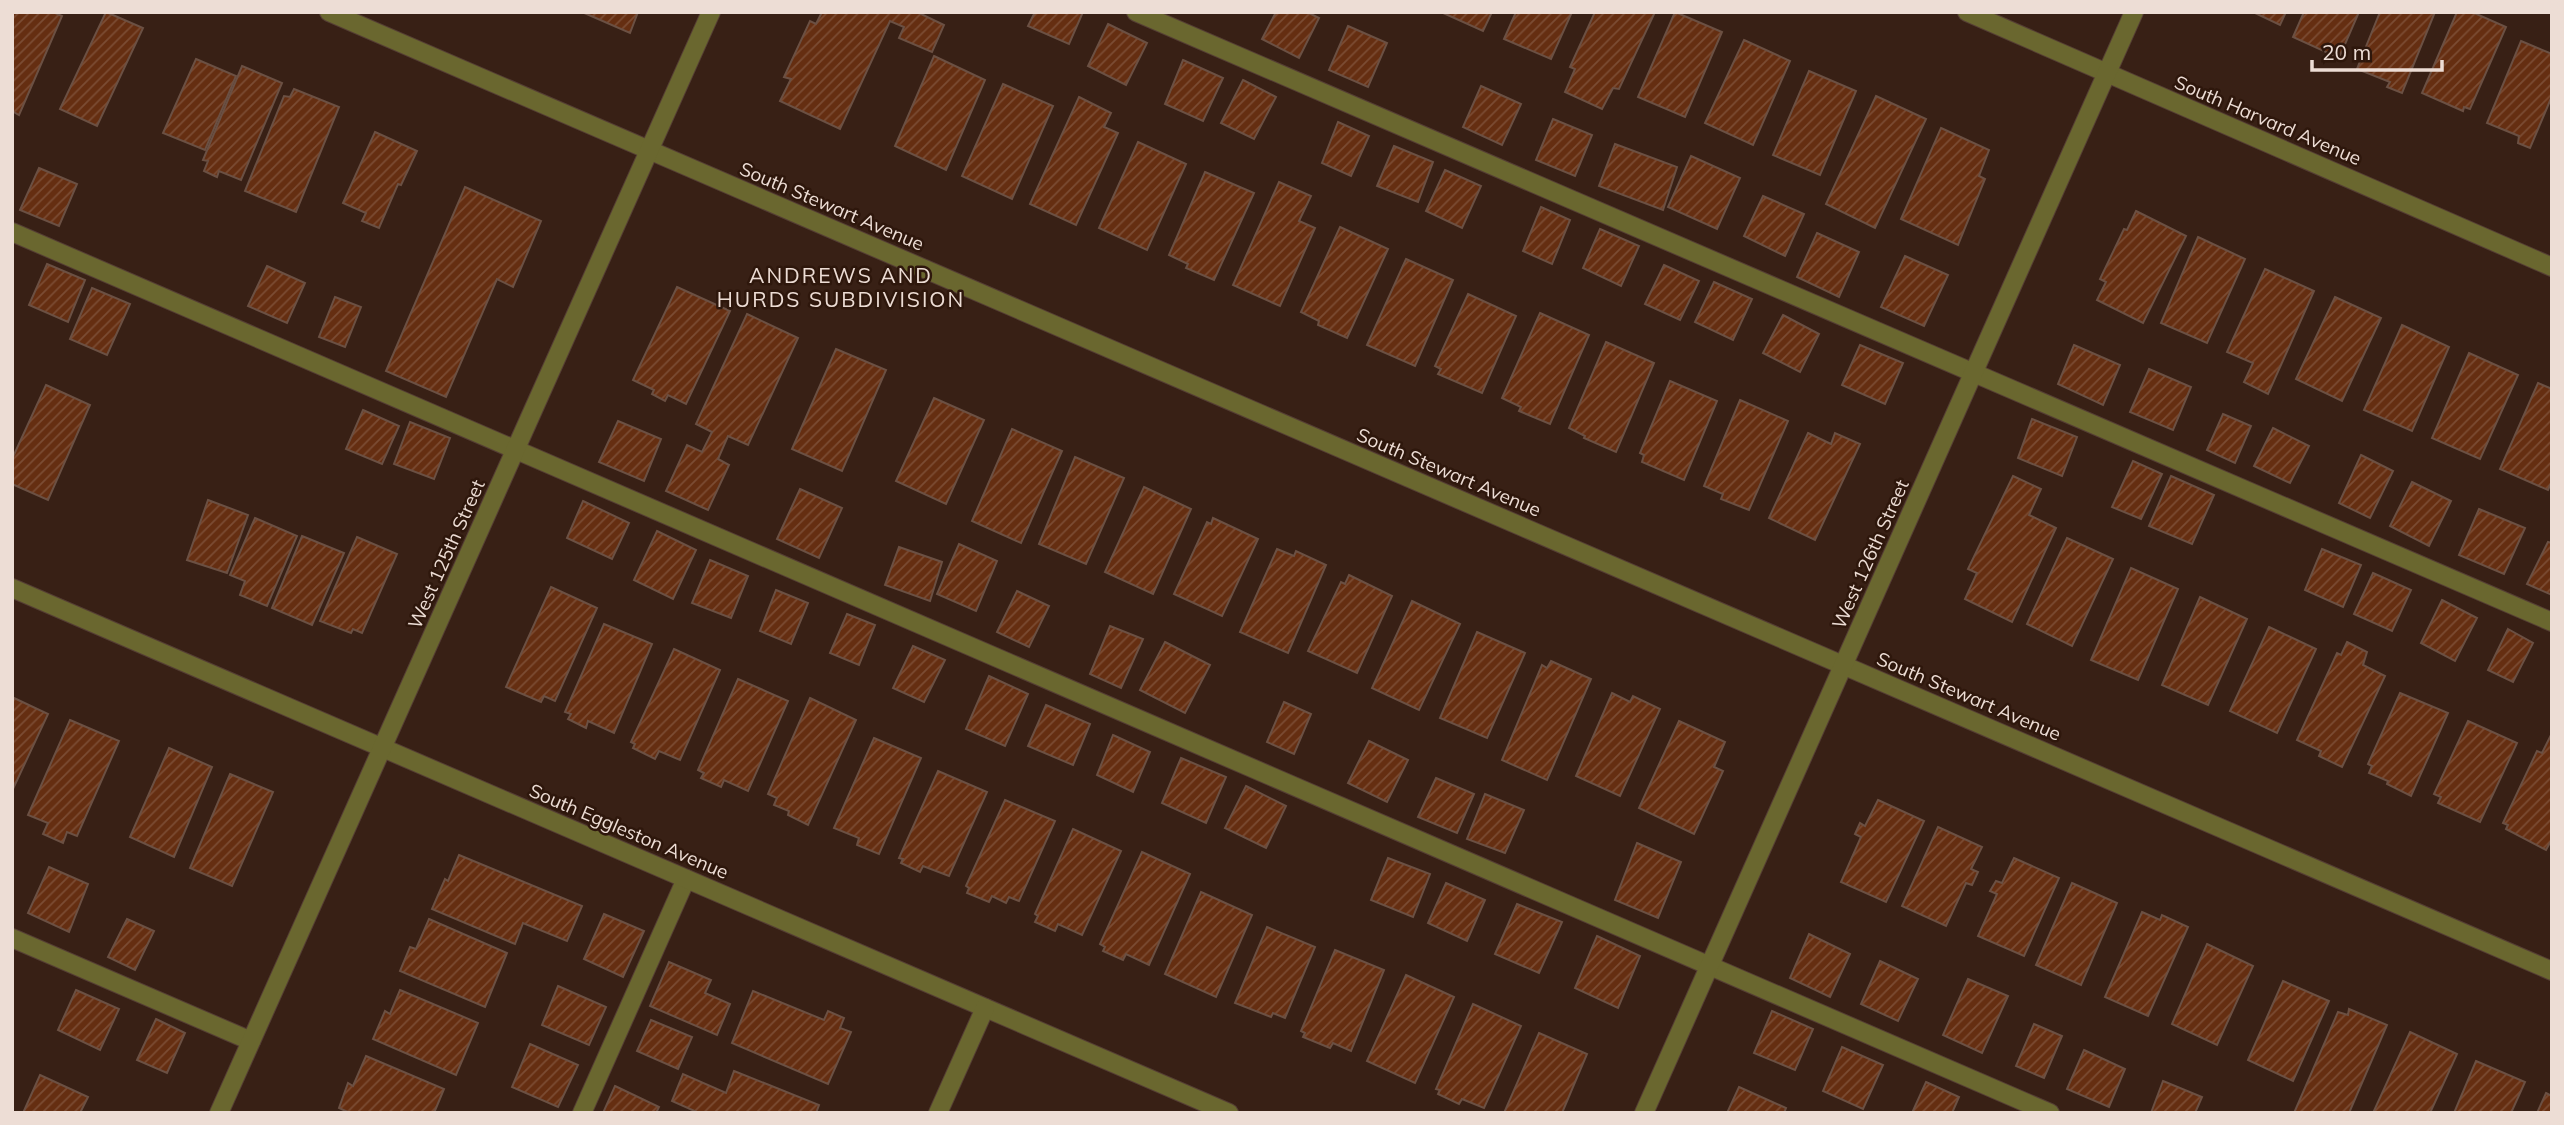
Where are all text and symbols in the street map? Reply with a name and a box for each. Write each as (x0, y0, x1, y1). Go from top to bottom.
scale bar (2312, 28, 2442, 72)
text: 20 m (2322, 39, 2371, 65)
street label: South Harvard Avenue (2171, 70, 2365, 170)
street label: South Stewart Avenue (736, 156, 928, 256)
district label: ANDREWS AND HURDS SUBDIVISION (717, 262, 965, 312)
street label: South Stewart Avenue (1353, 422, 1545, 522)
street label: West 125th Street (402, 475, 490, 632)
street label: West 126th Street (1826, 475, 1914, 632)
street label: South Stewart Avenue (1873, 646, 2065, 746)
street label: South Eggleston Avenue (526, 778, 732, 884)

